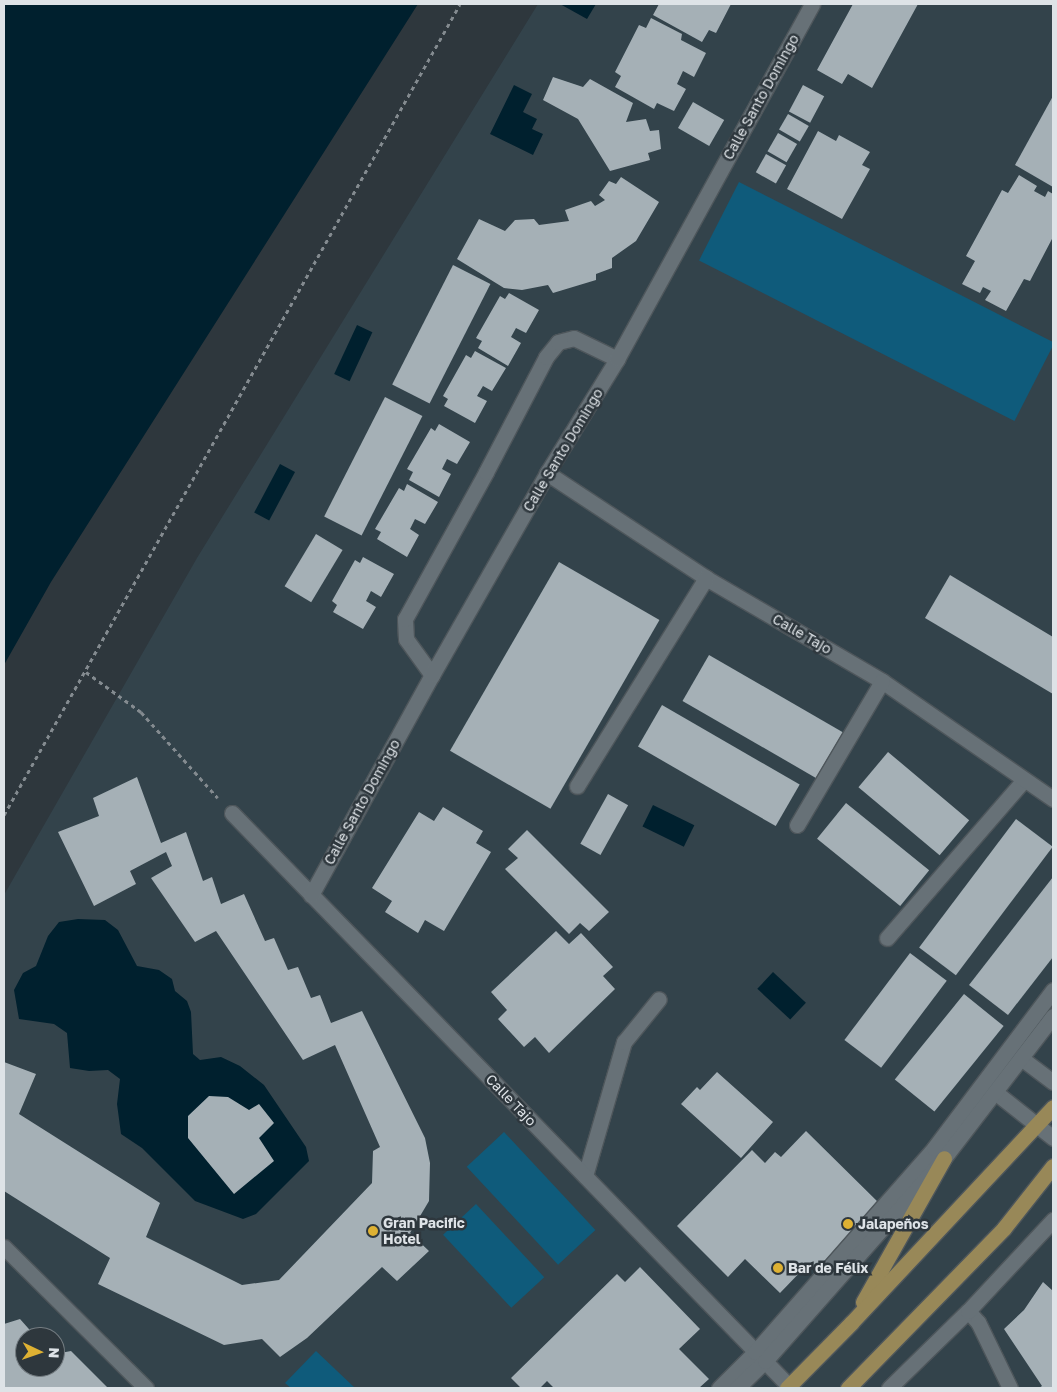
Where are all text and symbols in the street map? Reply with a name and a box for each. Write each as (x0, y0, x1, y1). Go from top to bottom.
street label: Calle Santo Domingo (720, 31, 802, 163)
street label: Calle Santo Domingo (520, 385, 606, 515)
street label: Calle Tajo (770, 610, 834, 658)
street label: Calle Santo Domingo (321, 736, 403, 868)
street label: Calle Tajo (482, 1071, 540, 1129)
place label: Gran Pacific Hotel (383, 1215, 465, 1248)
place label: Jalapeños (858, 1216, 928, 1232)
marker: Jalapeños (842, 1218, 854, 1230)
marker: Gran Pacific Hotel (367, 1225, 379, 1237)
place label: Bar de Félix (788, 1260, 868, 1276)
marker: Bar de Félix (772, 1262, 784, 1274)
north arrow (15, 1327, 65, 1377)
text: N (46, 1347, 63, 1359)

